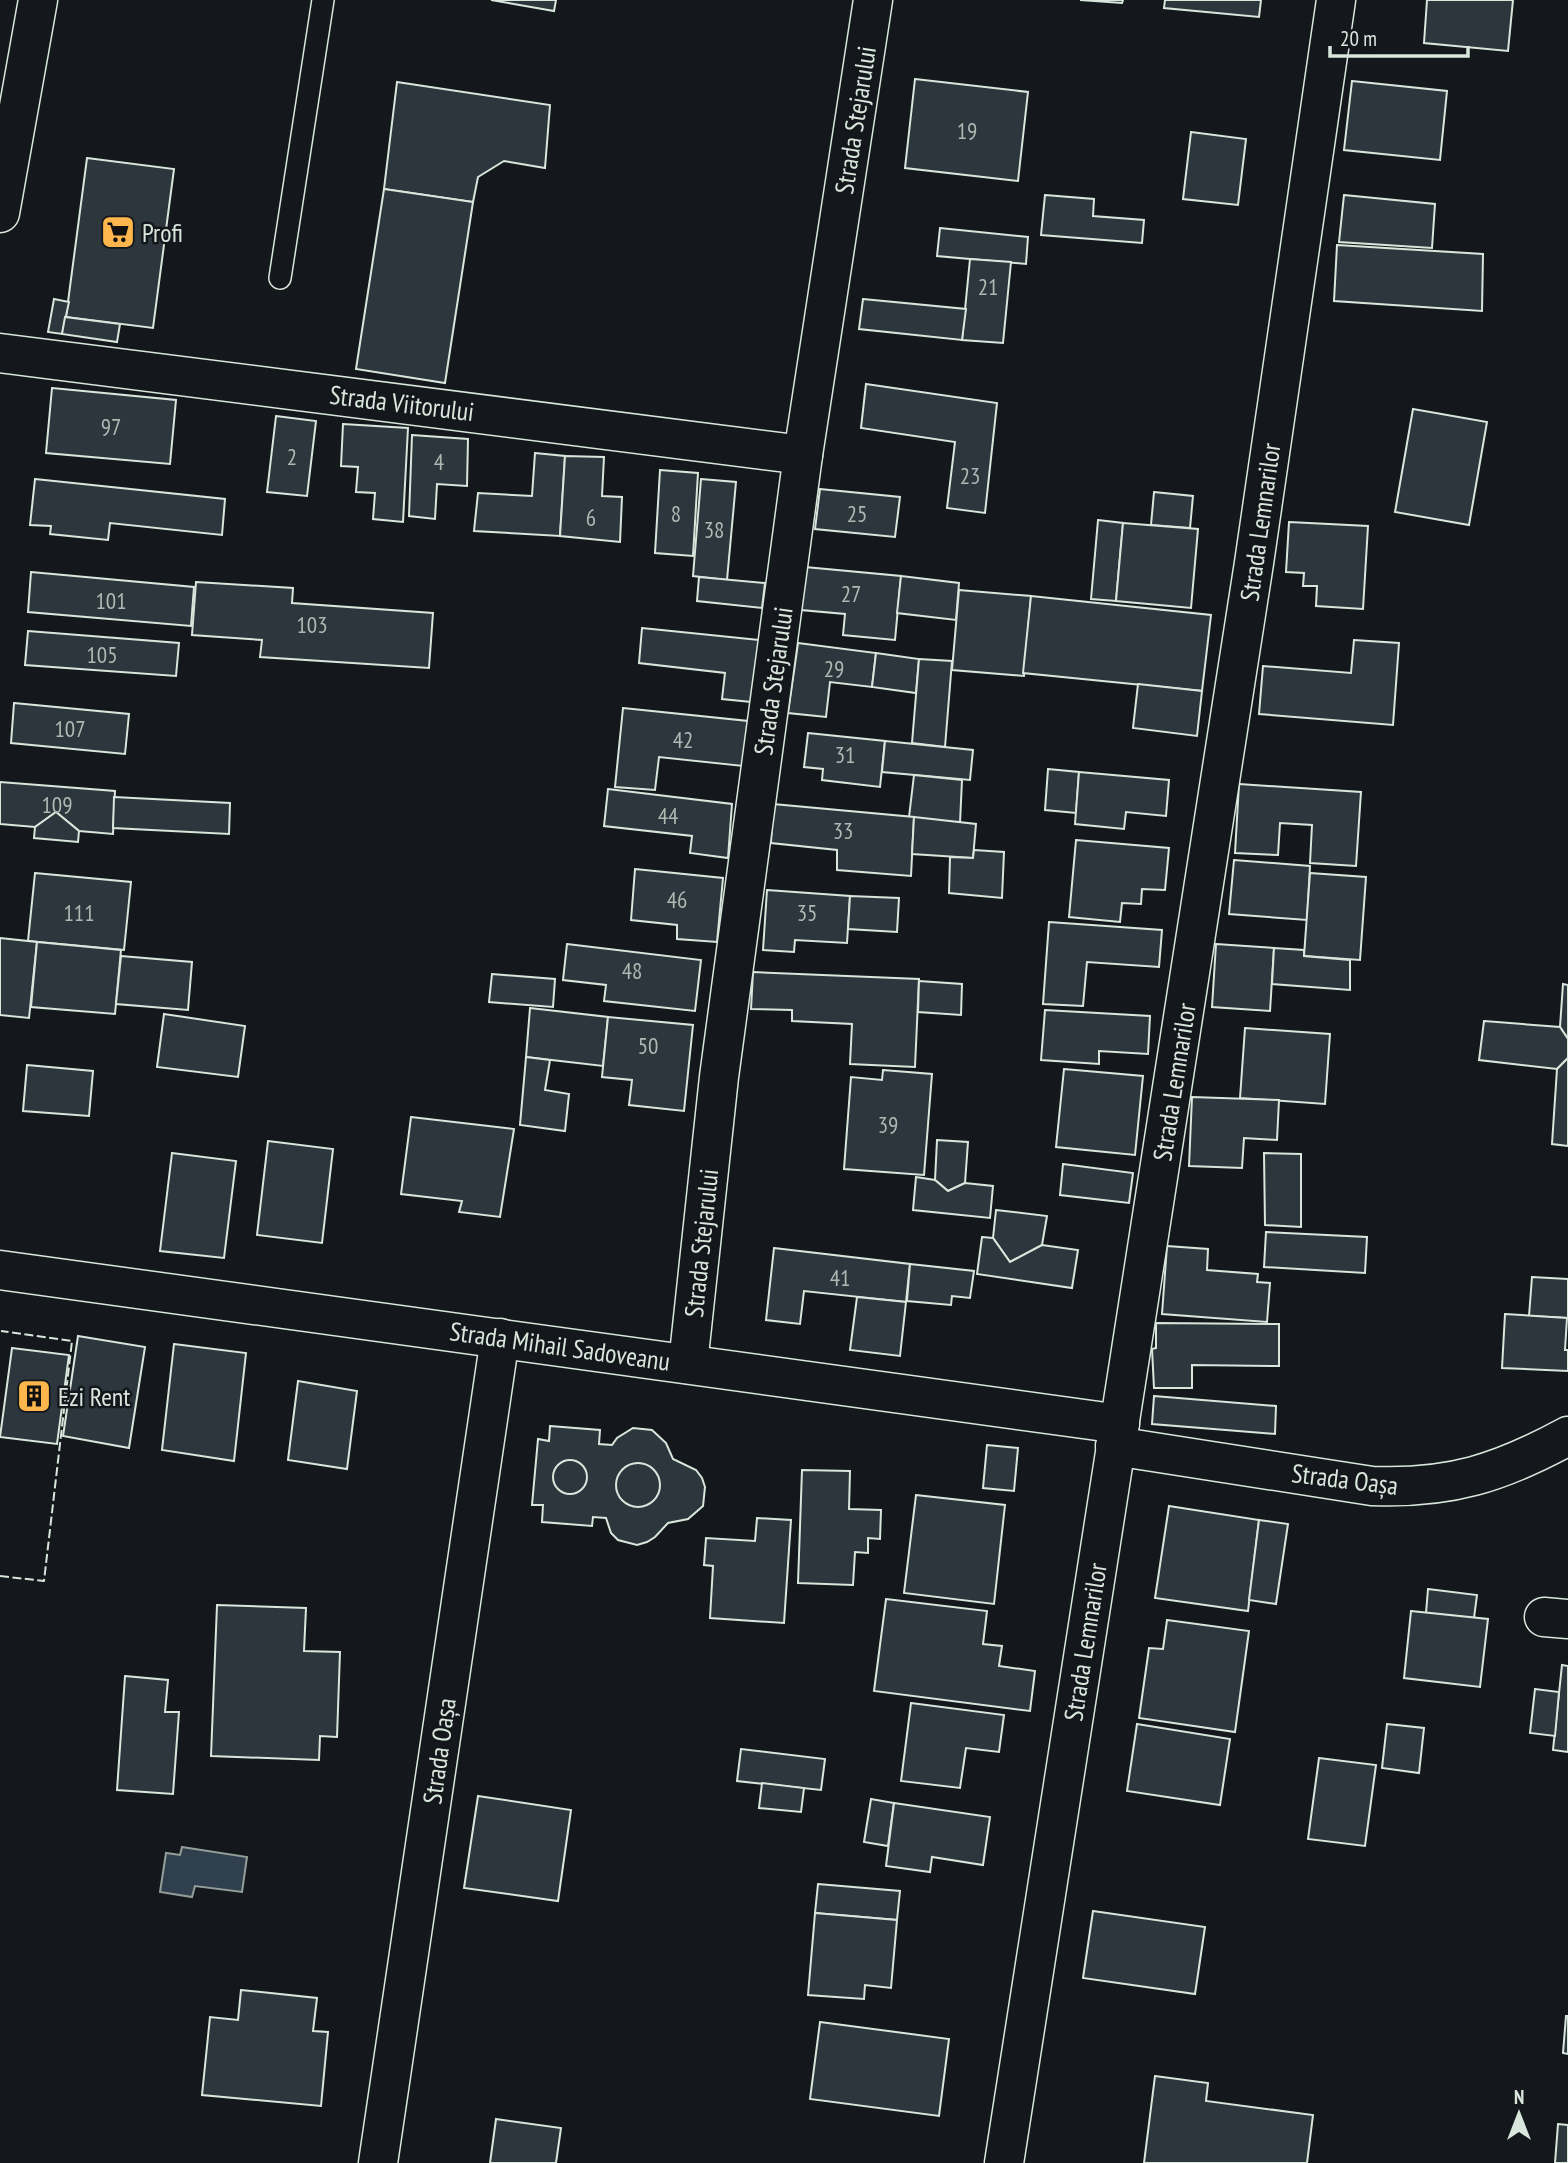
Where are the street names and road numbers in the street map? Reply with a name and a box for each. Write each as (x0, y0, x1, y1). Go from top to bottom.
street label: Strada Stejarului (827, 44, 883, 196)
street label: Strada Viitorului (328, 378, 476, 428)
street label: Strada Lemnarilor (1233, 441, 1287, 603)
street label: Strada Stejarului (746, 605, 800, 757)
street label: Strada Lemnarilor (1145, 1001, 1203, 1163)
street label: Strada Stejarului (677, 1167, 725, 1319)
street label: Strada Mihail Sadoveanu (448, 1314, 672, 1378)
street label: Strada Oașa (1290, 1456, 1400, 1502)
street label: Strada Lemnarilor (1056, 1561, 1114, 1723)
street label: Strada Oașa (415, 1696, 463, 1806)

